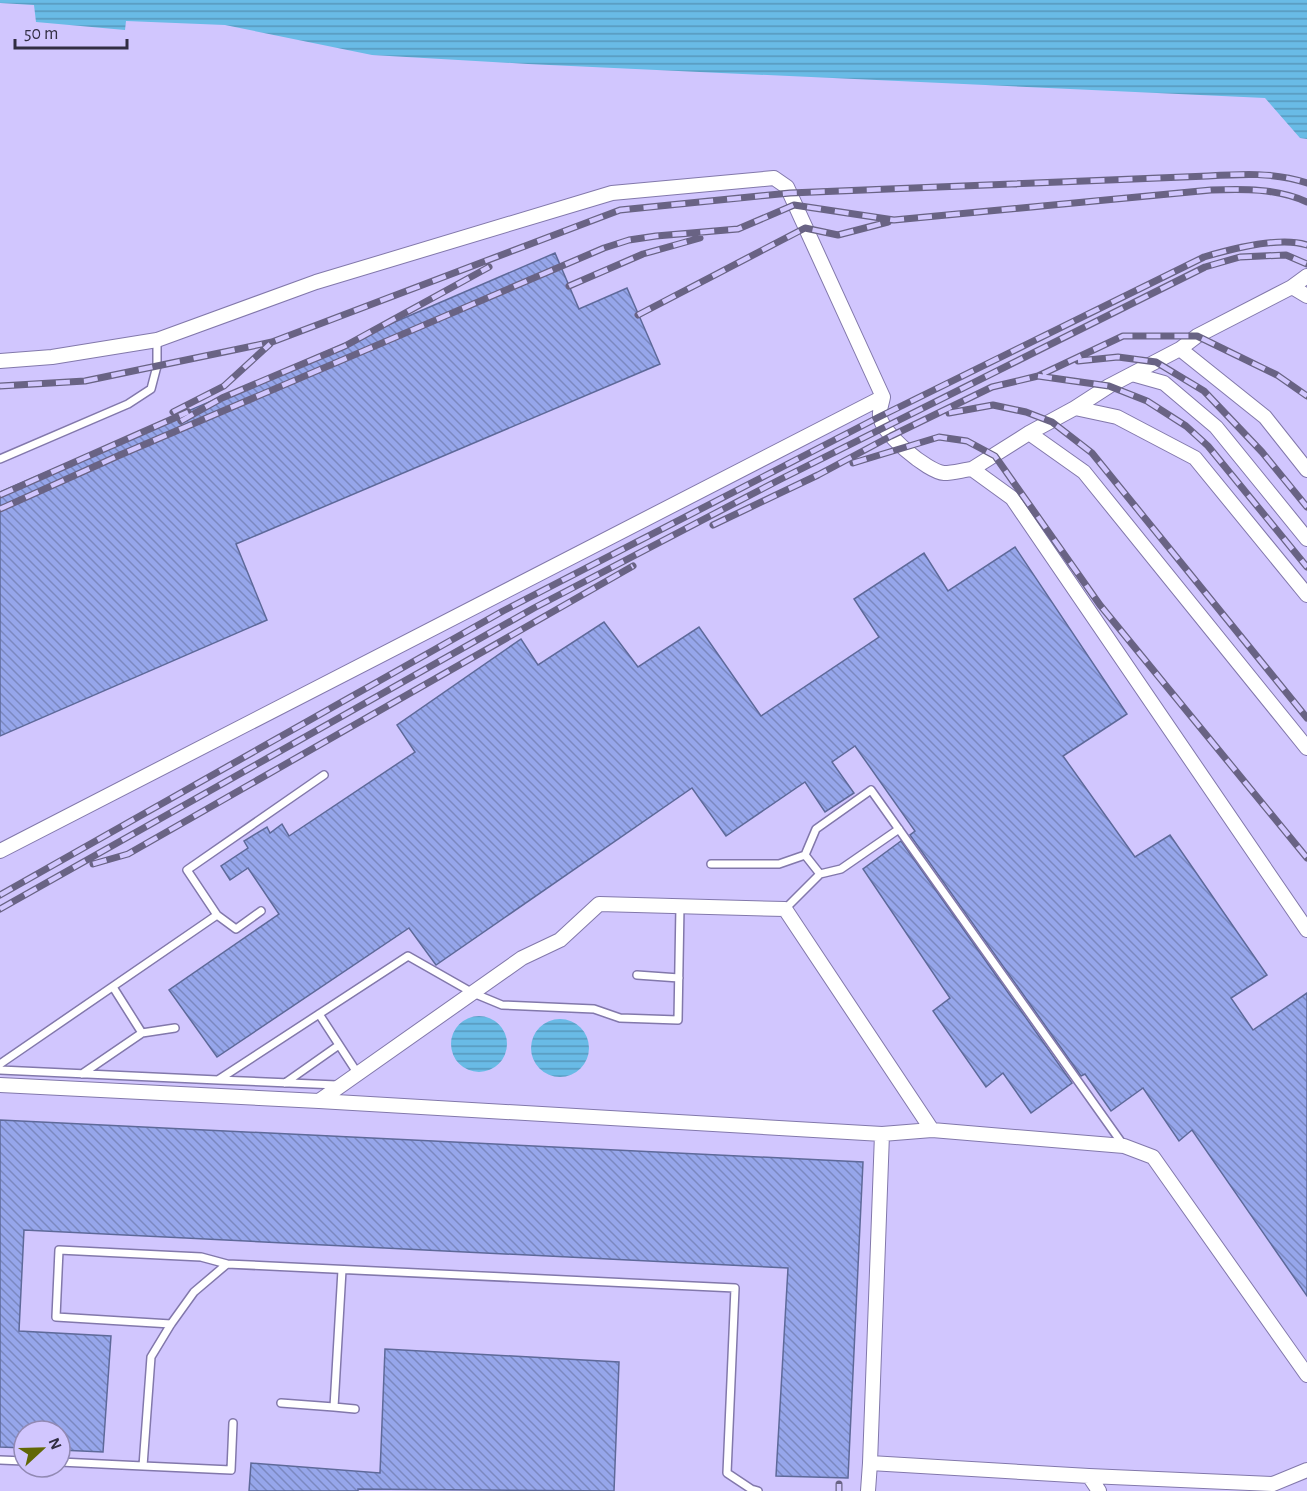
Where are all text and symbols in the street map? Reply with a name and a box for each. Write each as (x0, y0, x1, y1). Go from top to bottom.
scale bar (15, 12, 128, 50)
text: 50 m (24, 25, 58, 43)
north arrow (12, 1419, 72, 1479)
text: N (45, 1436, 64, 1452)

